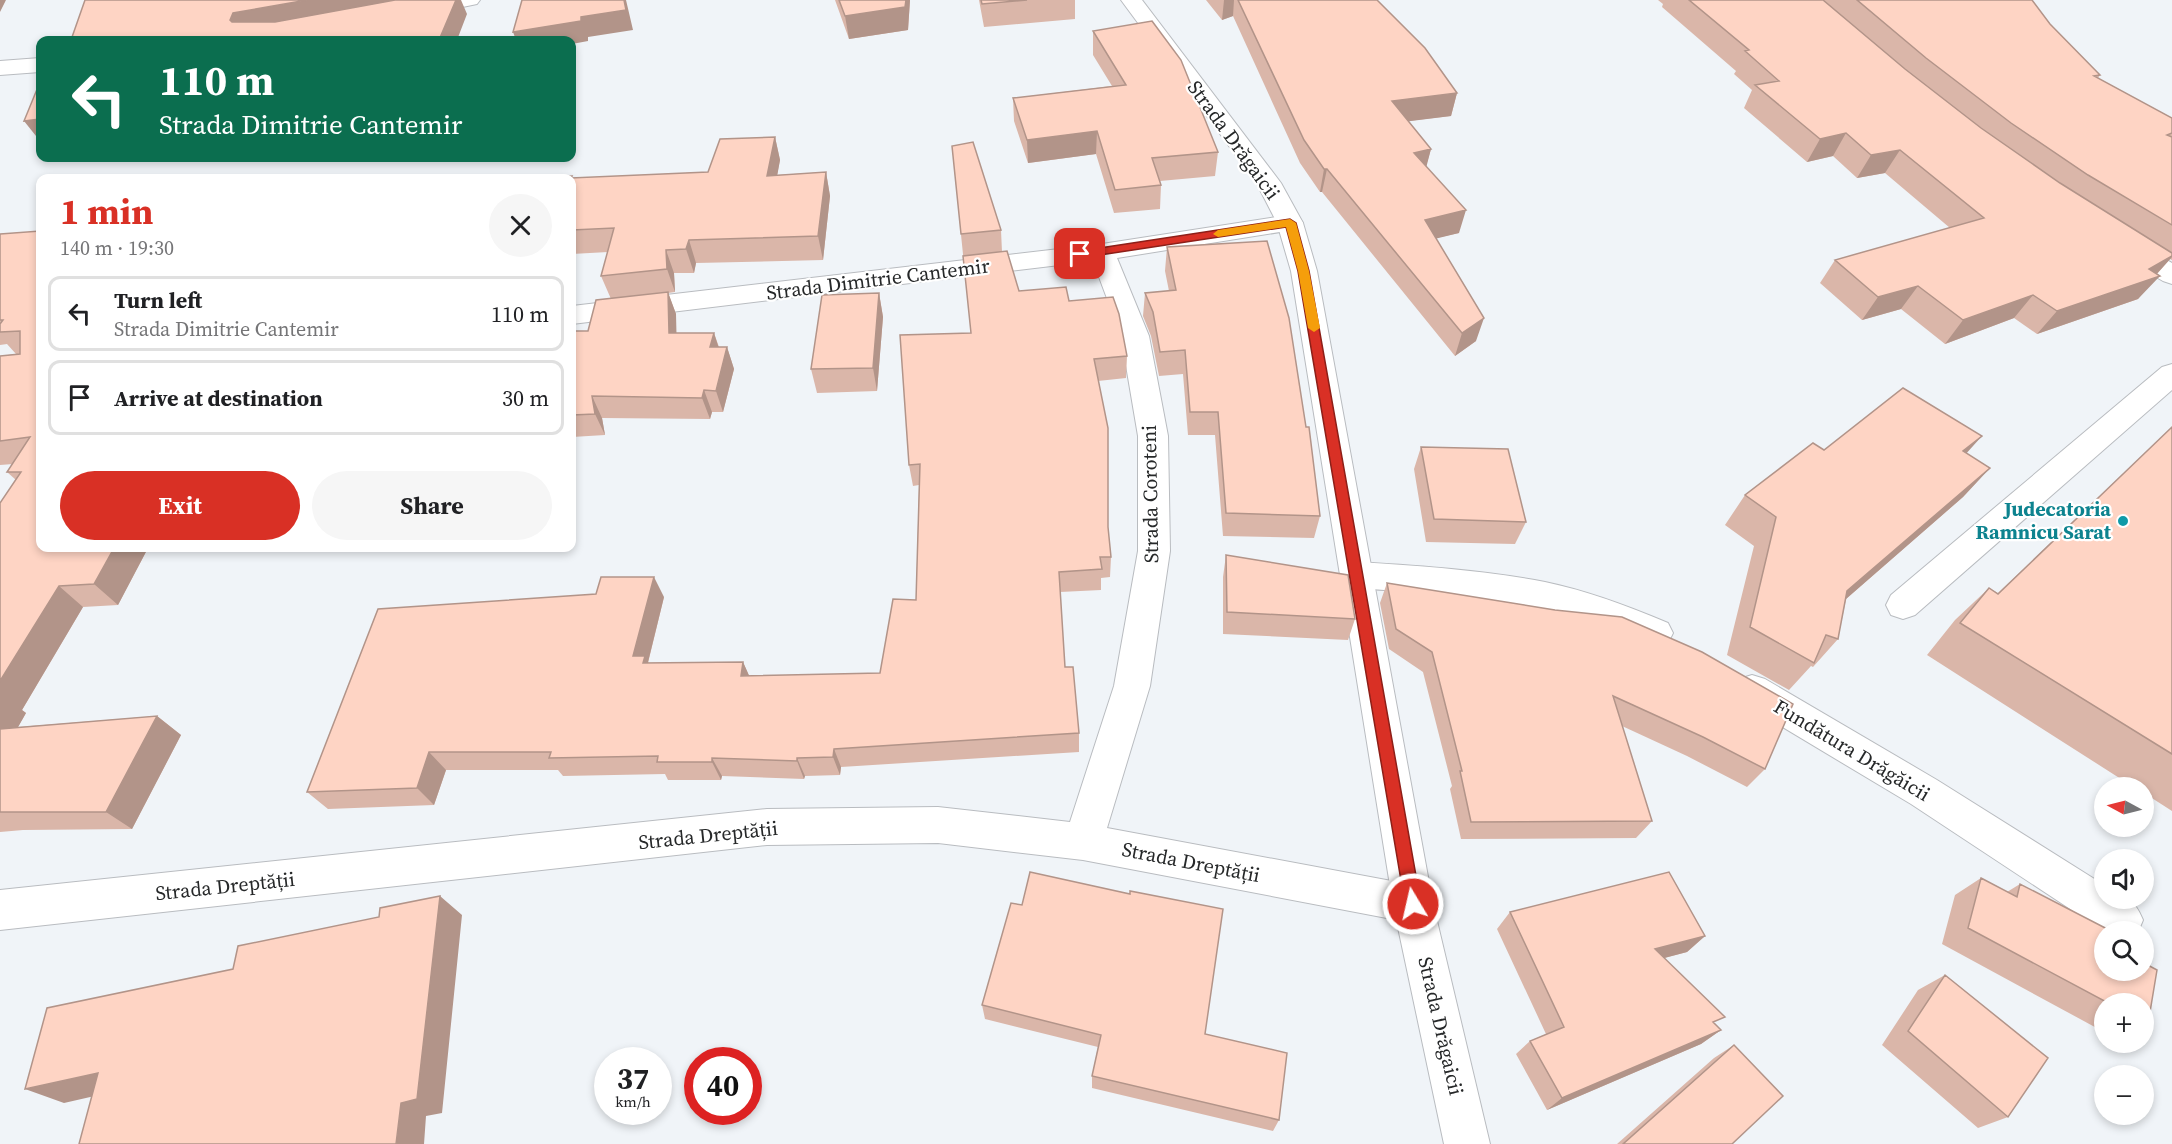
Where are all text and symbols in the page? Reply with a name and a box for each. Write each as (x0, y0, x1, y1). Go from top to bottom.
text: 110 m (159, 51, 274, 109)
icon: left (60, 60, 138, 138)
street label: Strada Drăgaicii (1181, 75, 1287, 205)
text: Strada Dimitrie Cantemir (159, 106, 462, 143)
text: 1 min (60, 187, 153, 236)
button: close (489, 194, 552, 257)
pin (1054, 228, 1105, 279)
text: 140 m · 19:30 (60, 234, 174, 262)
icon: arrive (1063, 237, 1096, 270)
street label: Strada Dimitrie Cantemir (765, 251, 992, 307)
text: Turn left (114, 285, 202, 315)
icon: left (63, 297, 96, 330)
text: 110 m (491, 299, 549, 329)
text: Strada Dimitrie Cantemir (114, 315, 339, 343)
icon: arrive (63, 381, 96, 414)
text: Arrive at destination (114, 383, 323, 413)
text: 30 m (502, 383, 549, 413)
street label: Strada Coroteni (1135, 425, 1165, 563)
button: Exit (60, 471, 300, 540)
button: Share (312, 471, 552, 540)
place label: Judecatoria Ramnicu Sarat (1976, 495, 2112, 546)
marker: Judecatoria Ramnicu Sarat (2116, 514, 2130, 528)
street label: Fundătura Drăgăicii (1769, 692, 1935, 808)
north arrow (2094, 777, 2154, 837)
map controls (2094, 777, 2154, 1125)
street label: Strada Dreptății (637, 814, 779, 856)
street label: Strada Dreptății (1120, 835, 1262, 889)
button: sound (2094, 849, 2154, 909)
street label: Strada Dreptății (154, 865, 296, 907)
position arrow (1381, 872, 1445, 936)
button: search (2094, 921, 2154, 981)
street label: Strada Drăgaicii (1411, 954, 1471, 1098)
button: + (2094, 993, 2154, 1053)
speed limit sign: 40 (684, 1047, 762, 1125)
text: 37 (617, 1058, 649, 1099)
button: − (2094, 1065, 2154, 1125)
text: km/h (615, 1091, 651, 1112)

